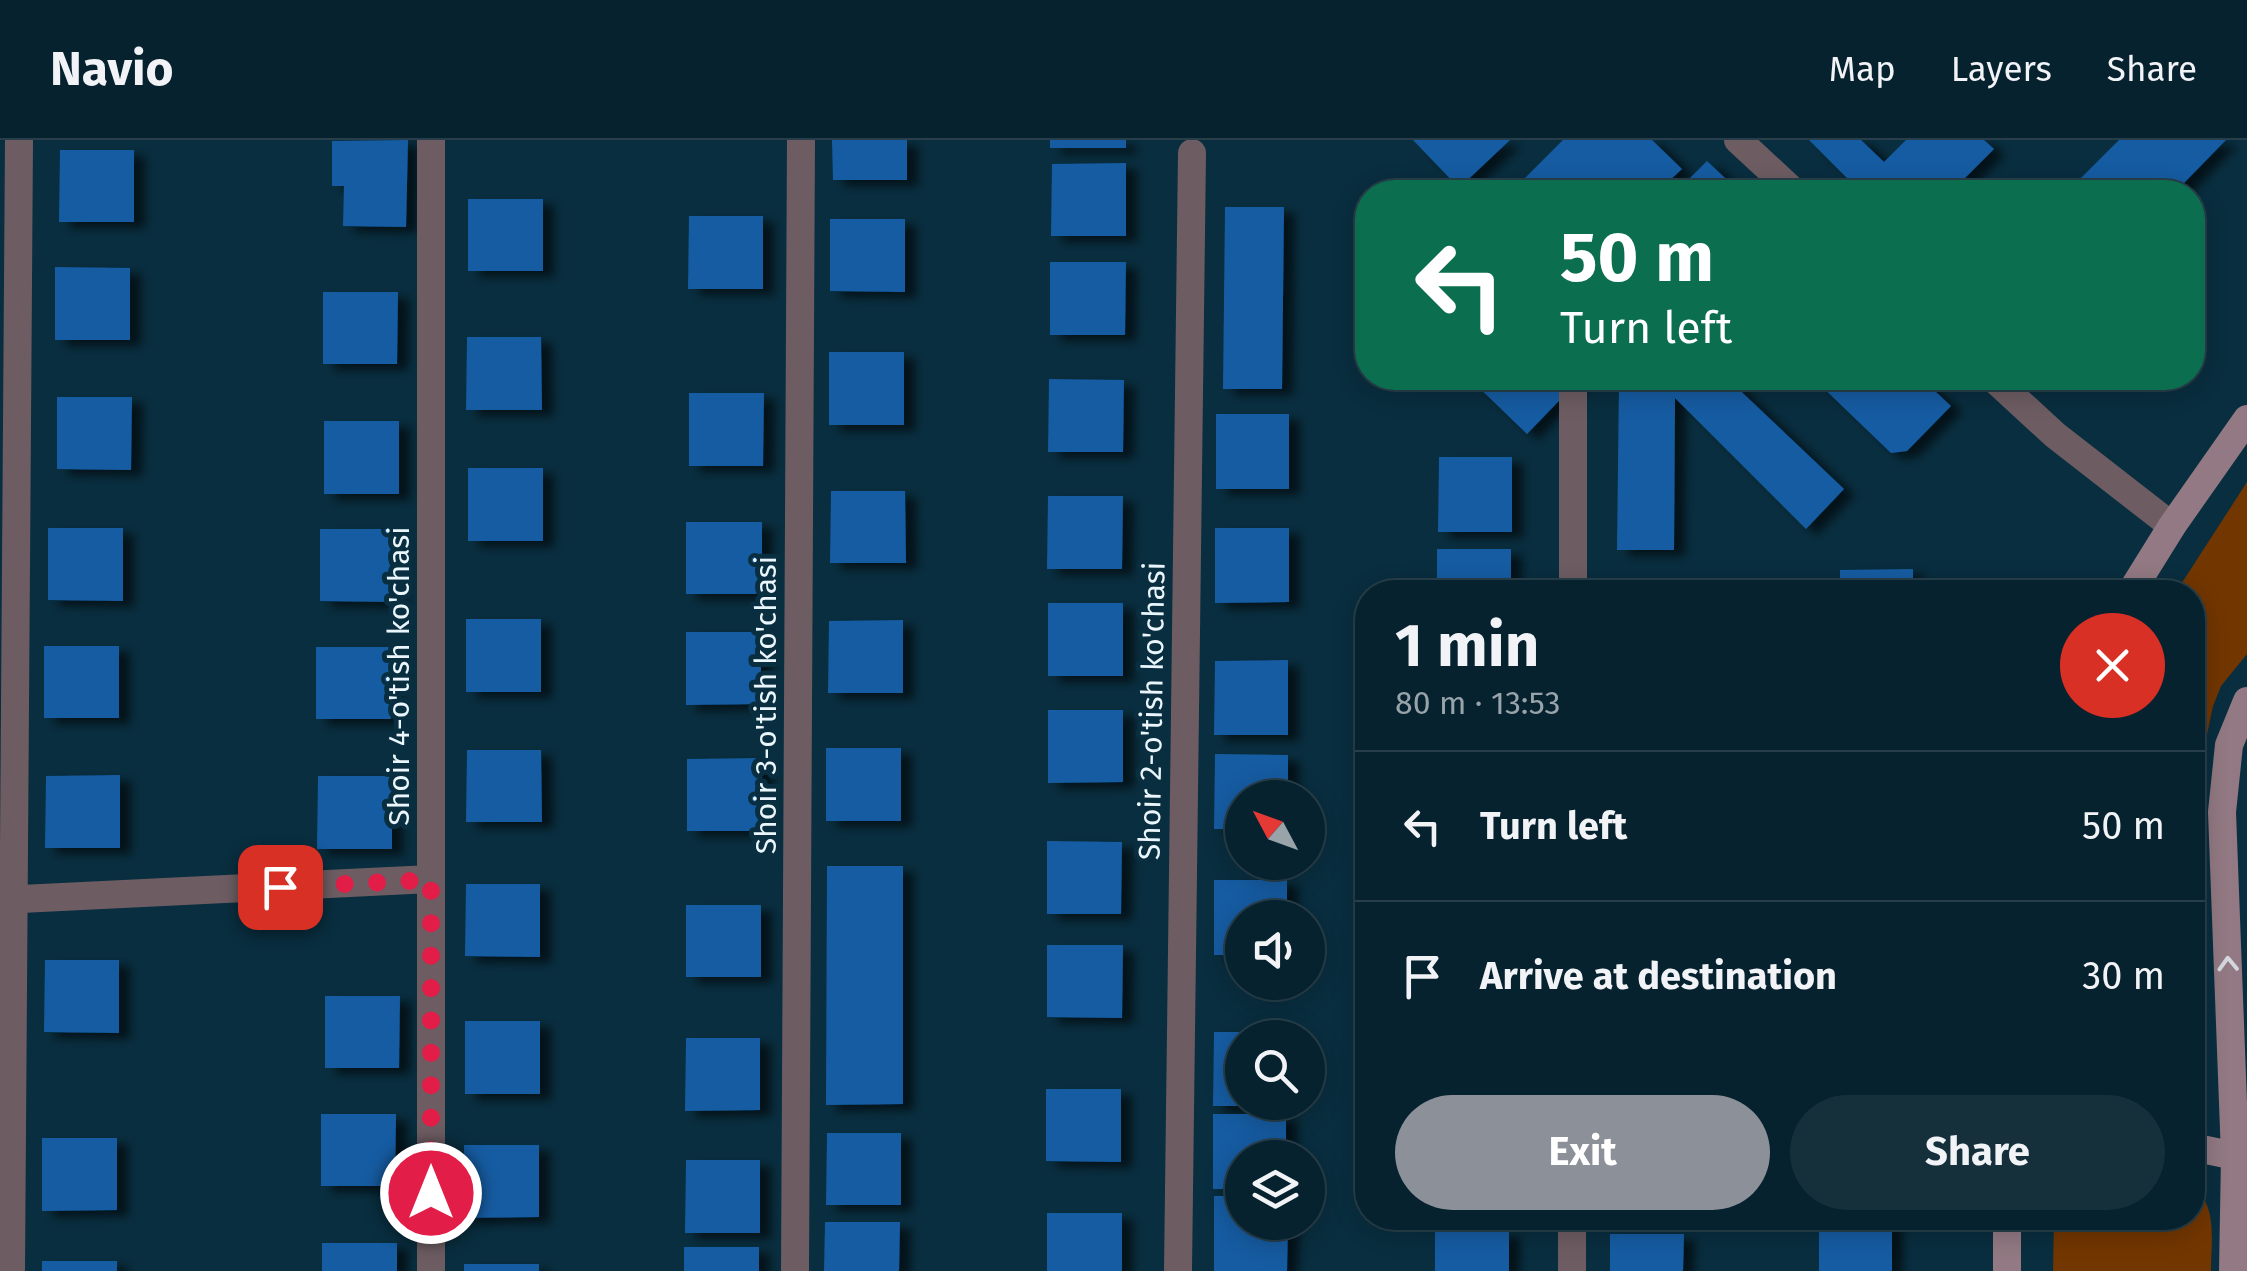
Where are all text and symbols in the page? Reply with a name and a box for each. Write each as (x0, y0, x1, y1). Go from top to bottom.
text: Navio (50, 40, 174, 98)
text: Map (1829, 48, 1896, 90)
text: Layers (1951, 48, 2052, 90)
text: Share (2107, 48, 2197, 90)
text: 50 m (1560, 216, 1714, 300)
icon: left (1395, 220, 1525, 350)
text: Turn left (1560, 301, 1732, 355)
street label: Shoir 4-o'tish ko'chasi (381, 526, 417, 826)
street label: Shoir 3-o'tish ko'chasi (748, 556, 784, 854)
street label: Shoir 2-o'tish ko'chasi (1131, 562, 1173, 860)
text: 1 min (1395, 610, 1539, 682)
button: close (2060, 613, 2165, 718)
text: 80 m · 13:53 (1395, 684, 1560, 722)
north arrow (1225, 780, 1325, 880)
map controls (1225, 780, 1325, 1240)
icon: left (1395, 799, 1450, 854)
text: Turn left (1480, 803, 1627, 849)
text: 50 m (2082, 803, 2165, 849)
pin (238, 845, 323, 930)
icon: arrive (253, 860, 308, 915)
button: sound (1225, 900, 1325, 1000)
icon: arrive (1395, 949, 1450, 1004)
text: Arrive at destination (1480, 953, 1837, 999)
text: 30 m (2082, 953, 2165, 999)
one-way arrow (2217, 955, 2238, 971)
button: search (1225, 1020, 1325, 1120)
button: Exit (1395, 1095, 1770, 1210)
button: Share (1790, 1095, 2165, 1210)
button: layers (1225, 1140, 1325, 1240)
position arrow (379, 1141, 483, 1245)

